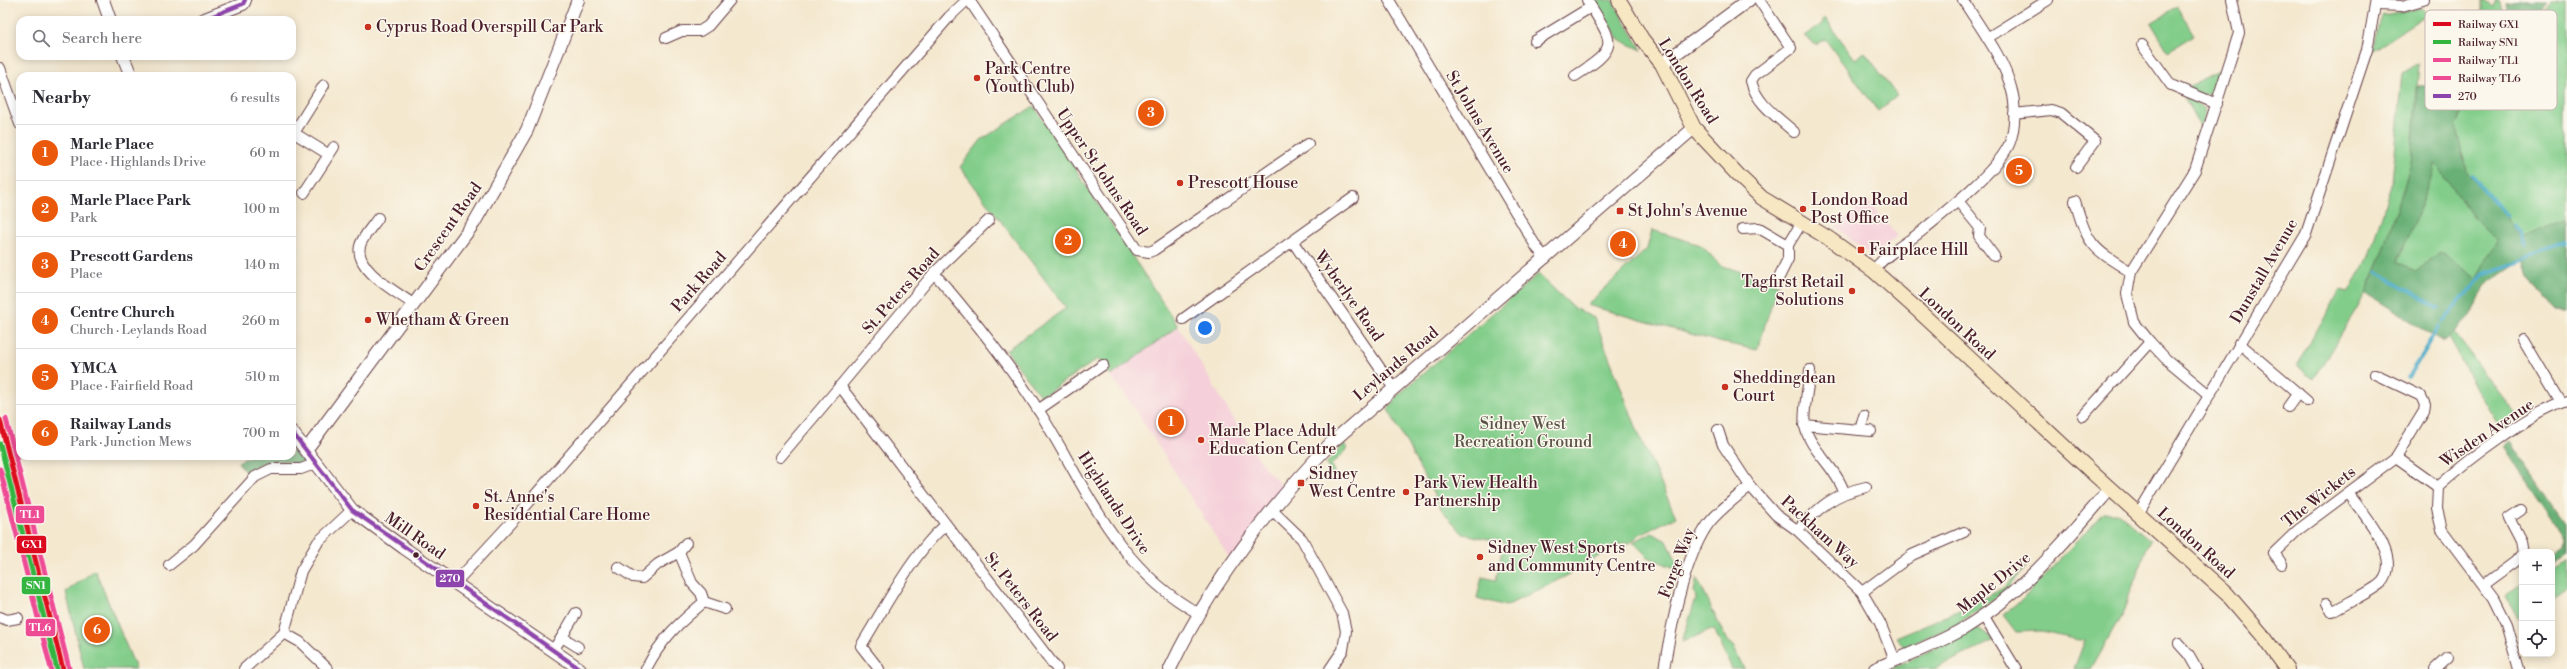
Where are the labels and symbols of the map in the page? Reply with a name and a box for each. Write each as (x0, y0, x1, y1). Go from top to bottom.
legend (2425, 10, 2557, 110)
place label: Cyprus Road Overspill Car Park (376, 17, 605, 37)
text: Railway GX1 (2458, 18, 2519, 32)
marker: Cyprus Road Overspill Car Park (363, 22, 373, 32)
street label: London Road (1654, 35, 1722, 127)
text: Railway SN1 (2458, 36, 2519, 50)
text: Railway TL1 (2458, 54, 2519, 68)
place label: Park Centre (Youth Club) (985, 59, 1075, 97)
street label: St Johns Avenue (1442, 67, 1518, 177)
text: Railway TL6 (2458, 72, 2521, 86)
marker: Park Centre (Youth Club) (972, 73, 982, 83)
text: 270 (2458, 90, 2477, 104)
pin: 3 (1138, 98, 1164, 128)
street label: Upper St Johns Road (1052, 105, 1152, 239)
pin: 5 (2006, 156, 2032, 186)
place label: Prescott House (1188, 173, 1298, 193)
street label: Crescent Road (410, 178, 486, 276)
marker: Prescott House (1175, 178, 1185, 188)
place label: London Road Post Office (1811, 190, 1908, 228)
place label: St John's Avenue (1628, 201, 1748, 221)
marker: London Road Post Office (1798, 204, 1808, 214)
marker: St John's Avenue (1615, 206, 1625, 216)
street label: Dunstall Avenue (2226, 215, 2302, 327)
pin: 2 (1055, 226, 1081, 256)
pin: 4 (1610, 229, 1636, 259)
place label: Fairplace Hill (1869, 240, 1969, 260)
street label: St. Peters Road (858, 244, 944, 338)
marker: Fairplace Hill (1856, 245, 1866, 255)
street label: Wyberlye Road (1310, 246, 1388, 345)
street label: Park Road (667, 248, 731, 316)
place label: Tagfirst Retail Solutions (1741, 272, 1844, 310)
street label: London Road (1915, 284, 1999, 364)
marker: Tagfirst Retail Solutions (1847, 286, 1857, 296)
place label: Whetham & Green (375, 310, 510, 330)
marker: Whetham & Green (363, 315, 373, 325)
your location (1195, 318, 1215, 338)
street label: Leylands Road (1349, 323, 1443, 405)
place label: Sheddingdean Court (1733, 368, 1836, 406)
marker: Sheddingdean Court (1720, 382, 1730, 392)
street label: Wisden Avenue (2435, 394, 2538, 472)
pin: 1 (1158, 407, 1184, 437)
park label: Sidney West Recreation Ground (1454, 414, 1592, 452)
place label: Marle Place Adult Education Centre (1209, 421, 1337, 459)
marker: Marle Place Adult Education Centre (1196, 435, 1206, 445)
street label: Highlands Drive (1073, 448, 1155, 558)
street label: The Wickets (2278, 462, 2360, 532)
place label: Sidney West Centre (1308, 464, 1396, 502)
place label: Park View Health Partnership (1414, 473, 1538, 511)
marker: Sidney West Centre (1296, 478, 1306, 488)
place label: St. Anne's Residential Care Home (484, 487, 650, 525)
marker: Park View Health Partnership (1401, 487, 1411, 497)
street label: Packham Way (1777, 492, 1864, 573)
marker: St. Anne's Residential Care Home (471, 501, 481, 511)
street label: London Road (2153, 503, 2239, 583)
line badge: TL1 (15, 505, 45, 524)
text: TL1 (20, 508, 41, 522)
street label: Mill Road (381, 508, 449, 564)
street label: Forge Way (1654, 525, 1700, 601)
line badge: GX1 (16, 535, 47, 554)
text: GX1 (21, 538, 43, 552)
place label: Sidney West Sports and Community Centre (1488, 538, 1656, 576)
street label: Maple Drive (1953, 547, 2035, 619)
street label: St. Peters Road (980, 548, 1062, 646)
unlabelled marker (411, 550, 421, 560)
marker: Sidney West Sports and Community Centre (1475, 552, 1485, 562)
line badge: 270 (435, 569, 465, 588)
text: 270 (440, 572, 460, 586)
line badge: SN1 (21, 576, 51, 595)
text: SN1 (26, 579, 47, 593)
pin: 6 (84, 615, 110, 645)
line badge: TL6 (25, 618, 56, 637)
text: TL6 (29, 621, 51, 635)

